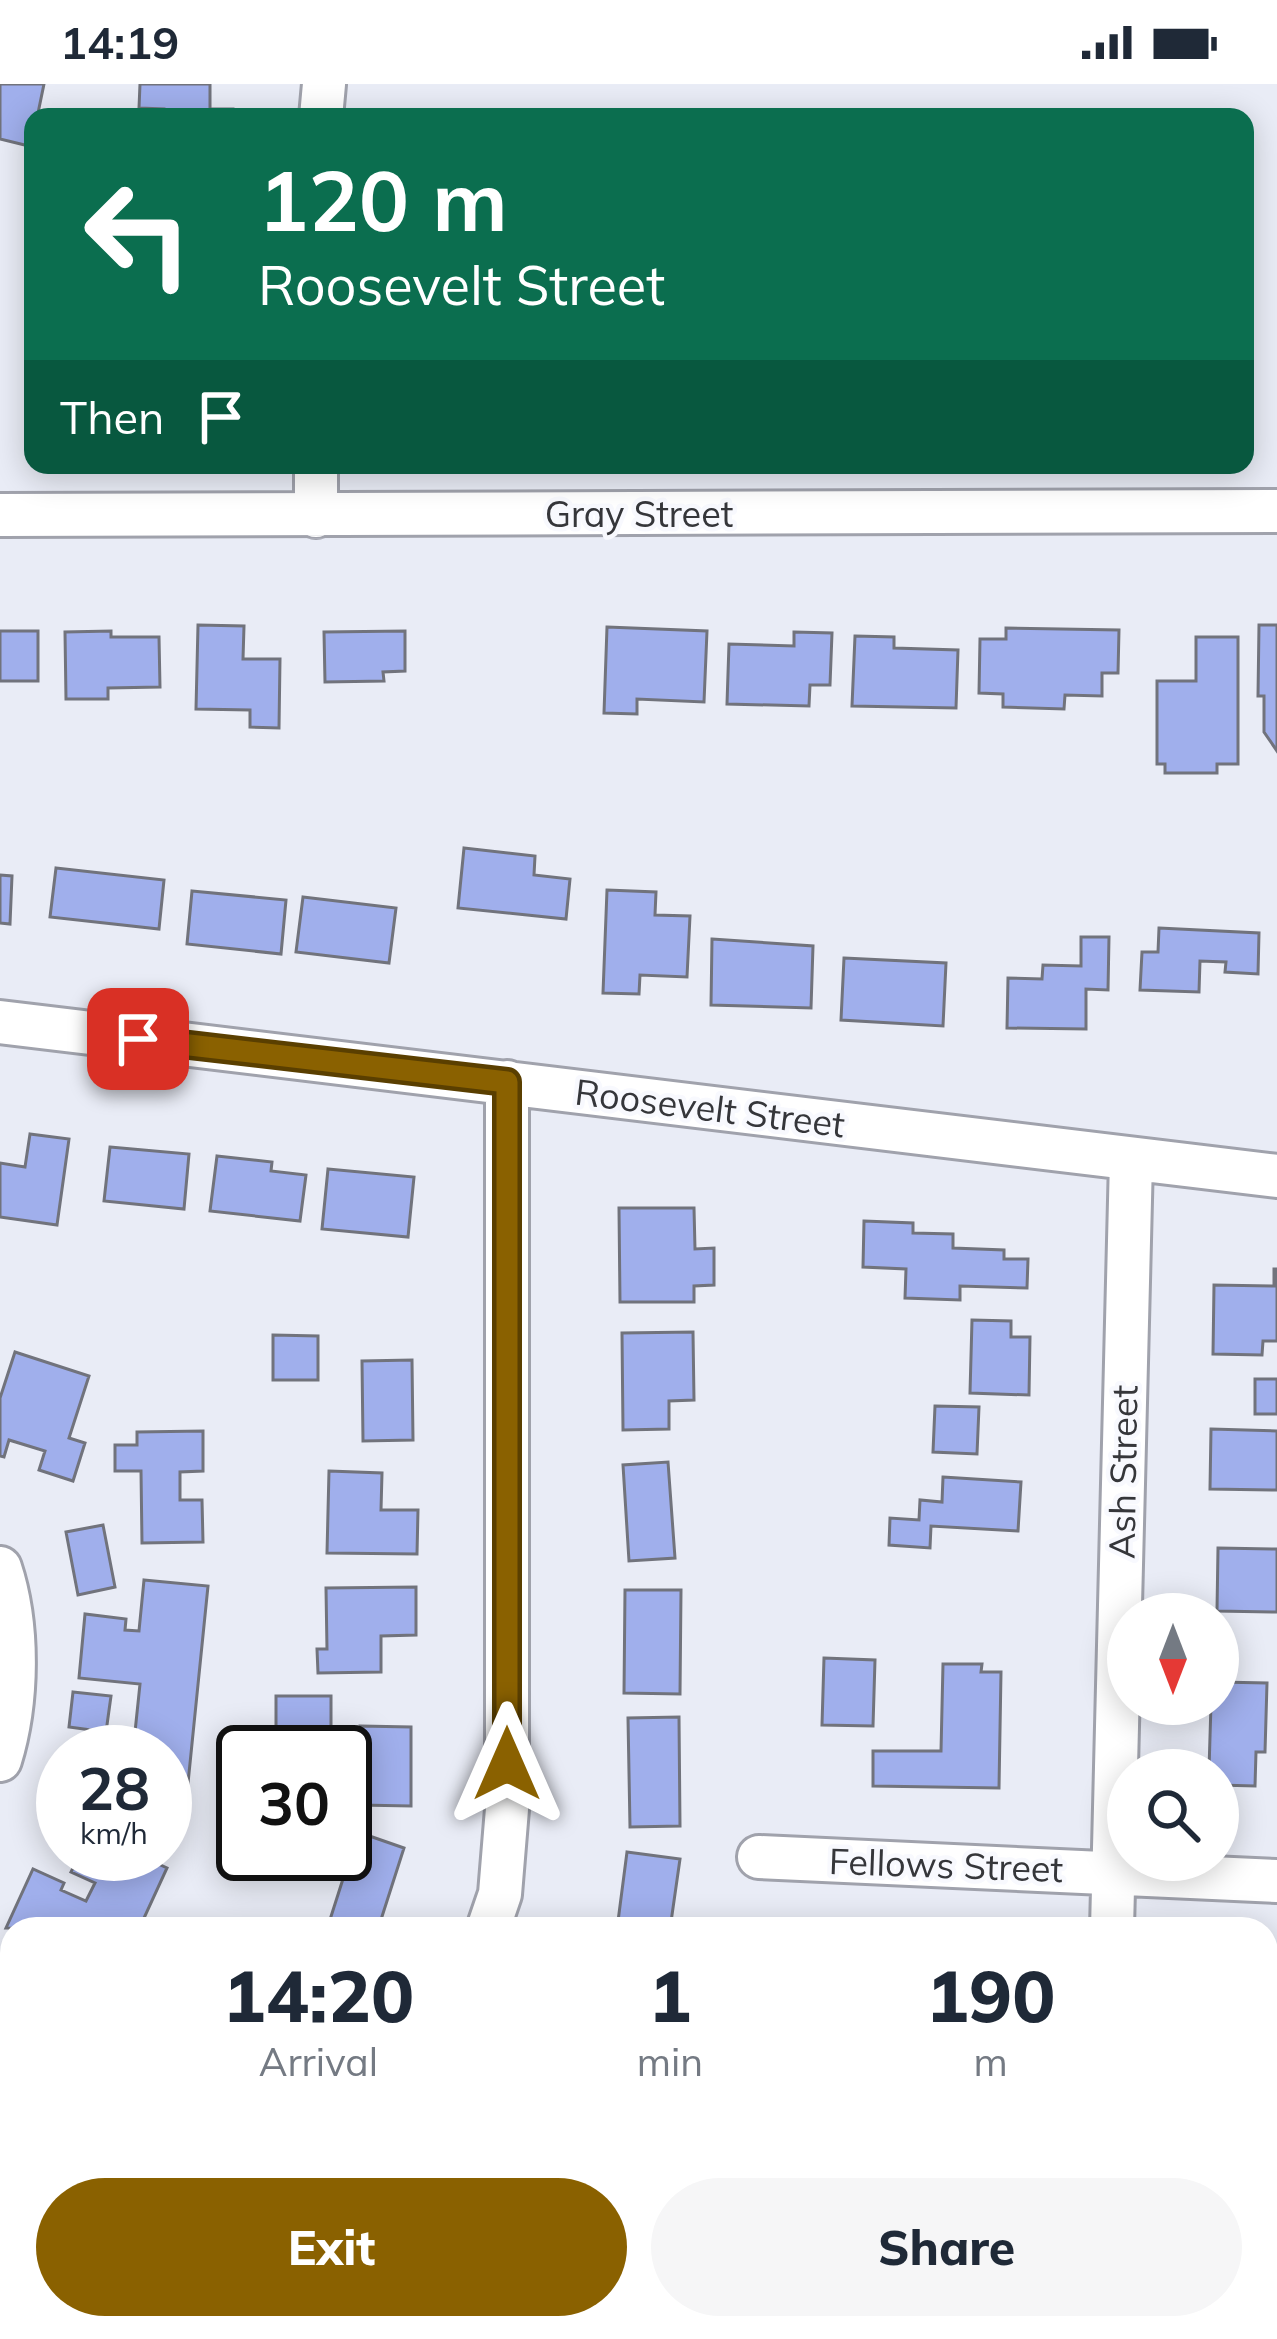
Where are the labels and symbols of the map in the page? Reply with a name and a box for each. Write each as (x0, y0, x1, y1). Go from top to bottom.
street label: Gray Street (545, 491, 733, 536)
pin (87, 988, 189, 1090)
street label: Roosevelt Street (573, 1069, 847, 1146)
street label: Ash Street (1098, 1385, 1147, 1559)
north arrow (1107, 1593, 1239, 1725)
position arrow (444, 1701, 570, 1827)
speed limit sign: 30 (216, 1725, 372, 1881)
street label: Fellows Street (828, 1838, 1064, 1891)

